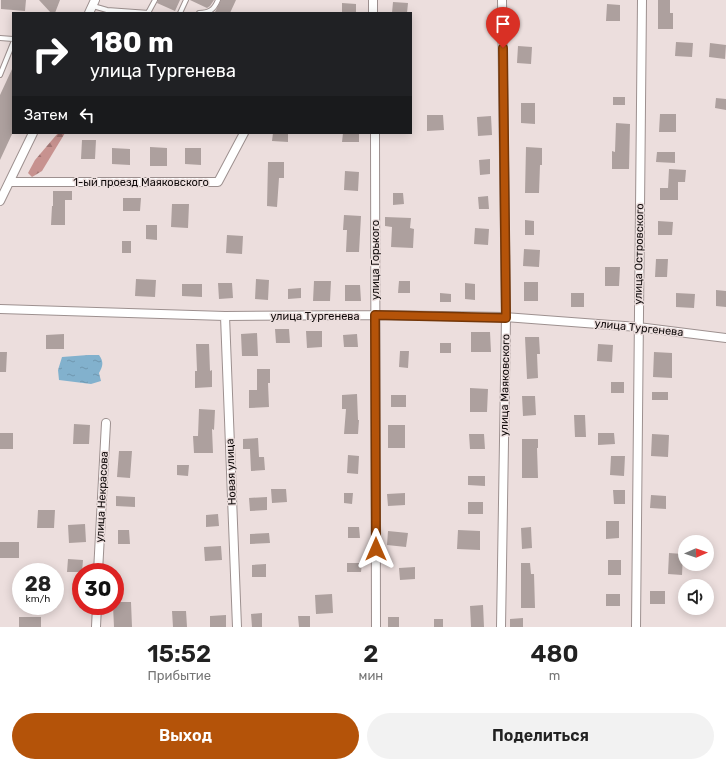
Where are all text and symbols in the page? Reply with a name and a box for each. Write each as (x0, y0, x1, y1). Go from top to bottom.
pin (486, 7.0, 520, 48)
icon: arrive (492, 13, 514, 35)
text: 180 m (90, 26, 174, 59)
icon: right (24, 28, 76, 80)
text: улица Тургенева (90, 60, 236, 82)
icon: left (76, 104, 98, 126)
text: Затем (24, 106, 68, 124)
street label: 1-ый проезд Маяковского (73, 176, 209, 189)
street label: улица Островского (632, 203, 646, 305)
street label: улица Горького (369, 220, 382, 300)
street label: улица Тургенева (270, 310, 360, 323)
street label: улица Тургенева (594, 317, 684, 339)
street label: улица Маяковского (498, 334, 512, 436)
street label: Новая улица (223, 438, 239, 506)
street label: улица Некрасова (93, 451, 111, 543)
position arrow (355, 528, 397, 570)
north arrow (678, 535, 714, 571)
map controls (678, 535, 714, 615)
speed limit sign: 30 (72, 563, 124, 615)
text: 28 (25, 572, 51, 596)
button: sound (678, 579, 714, 615)
text: km/h (26, 593, 50, 605)
text: 15:52 (147, 640, 211, 668)
text: 2 (363, 640, 378, 668)
text: 480 (531, 640, 579, 668)
text: Прибытие (147, 668, 211, 683)
text: мин (359, 668, 383, 683)
text: m (549, 668, 560, 683)
button: Выход (12, 713, 359, 759)
button: Поделиться (367, 713, 714, 759)

